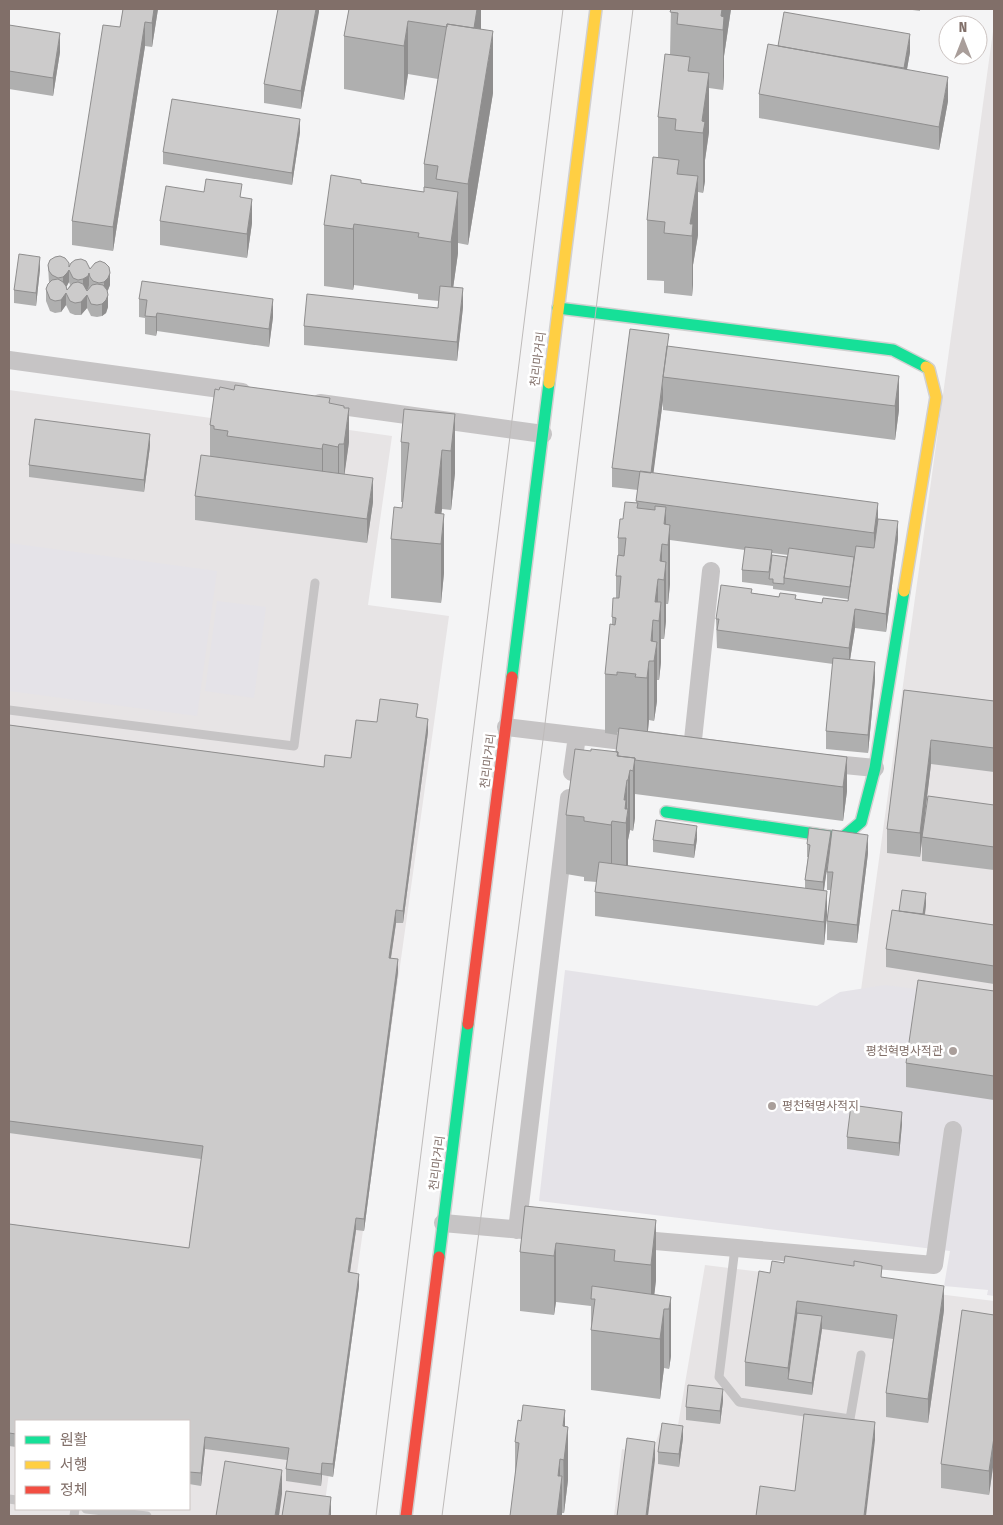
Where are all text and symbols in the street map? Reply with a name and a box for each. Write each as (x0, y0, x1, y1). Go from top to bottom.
north arrow (938, 15, 988, 65)
text: N (959, 19, 967, 36)
street label: 천리마거리 (528, 331, 548, 387)
street label: 천리마거리 (478, 733, 498, 789)
place label: 평천혁명사적관 (866, 1044, 943, 1058)
marker: 평천혁명사적관 (947, 1045, 959, 1057)
place label: 평천혁명사적지 (782, 1099, 859, 1113)
marker: 평천혁명사적지 (766, 1100, 778, 1112)
street label: 천리마거리 (427, 1135, 447, 1191)
legend (15, 1420, 190, 1510)
text: 원활 (60, 1431, 88, 1449)
text: 서행 (60, 1456, 88, 1474)
text: 정체 (60, 1481, 88, 1499)

